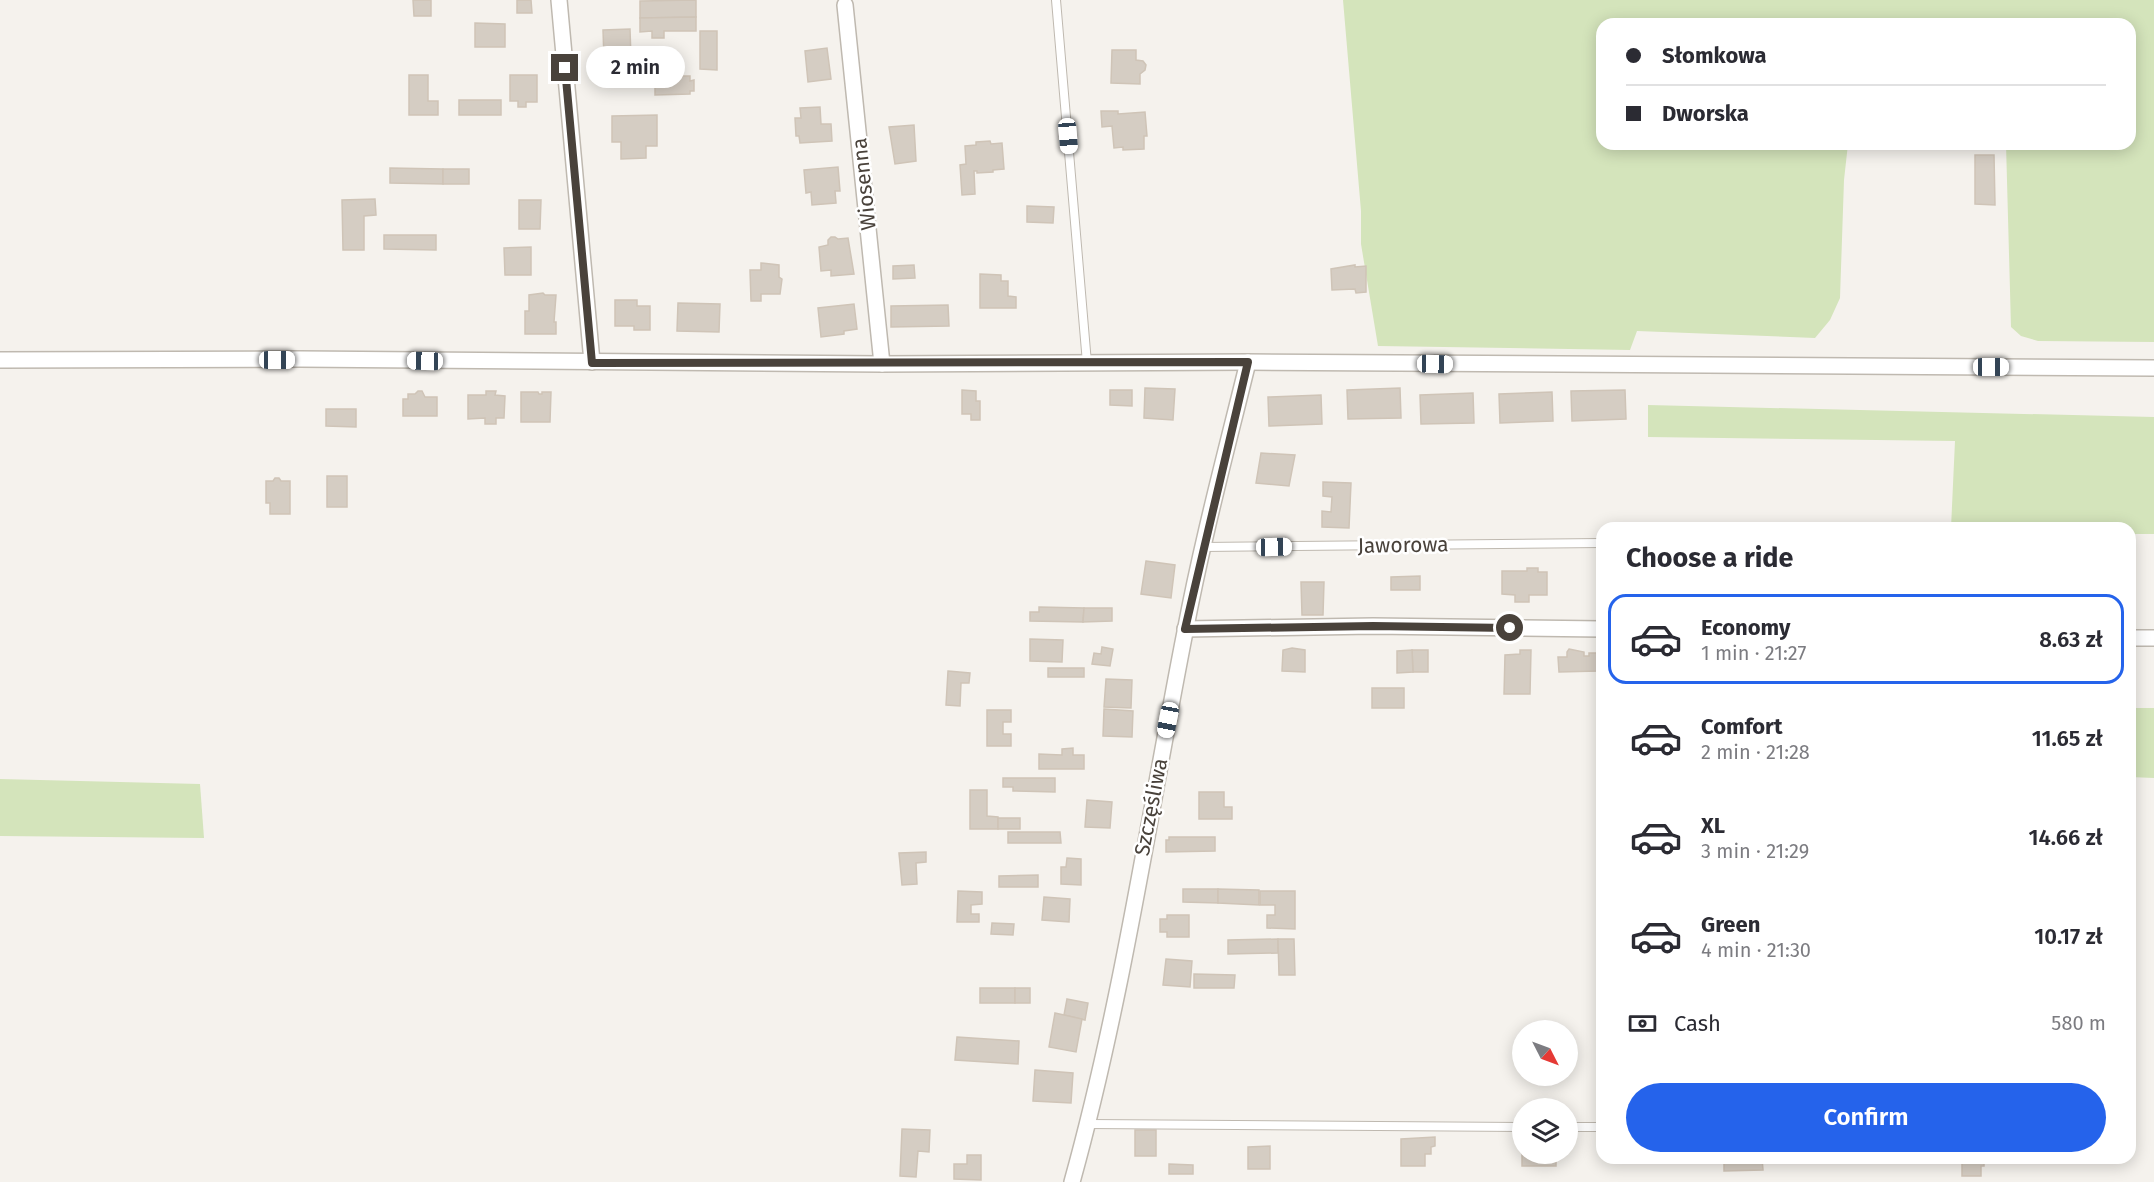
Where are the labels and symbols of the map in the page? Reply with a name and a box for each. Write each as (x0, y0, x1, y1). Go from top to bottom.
callout: 2 min (586, 47, 685, 89)
route end (551, 54, 578, 81)
car (1057, 117, 1079, 155)
street label: Wiosenna (846, 136, 882, 232)
car (259, 351, 295, 369)
car (407, 352, 443, 370)
car (1417, 355, 1453, 373)
car (1973, 358, 2009, 376)
street label: Jaworowa (1357, 531, 1449, 559)
car (1256, 538, 1292, 556)
route start (1496, 614, 1523, 641)
car (1156, 701, 1180, 739)
street label: Szczęśliwa (1129, 756, 1173, 858)
north arrow (1512, 1020, 1578, 1086)

